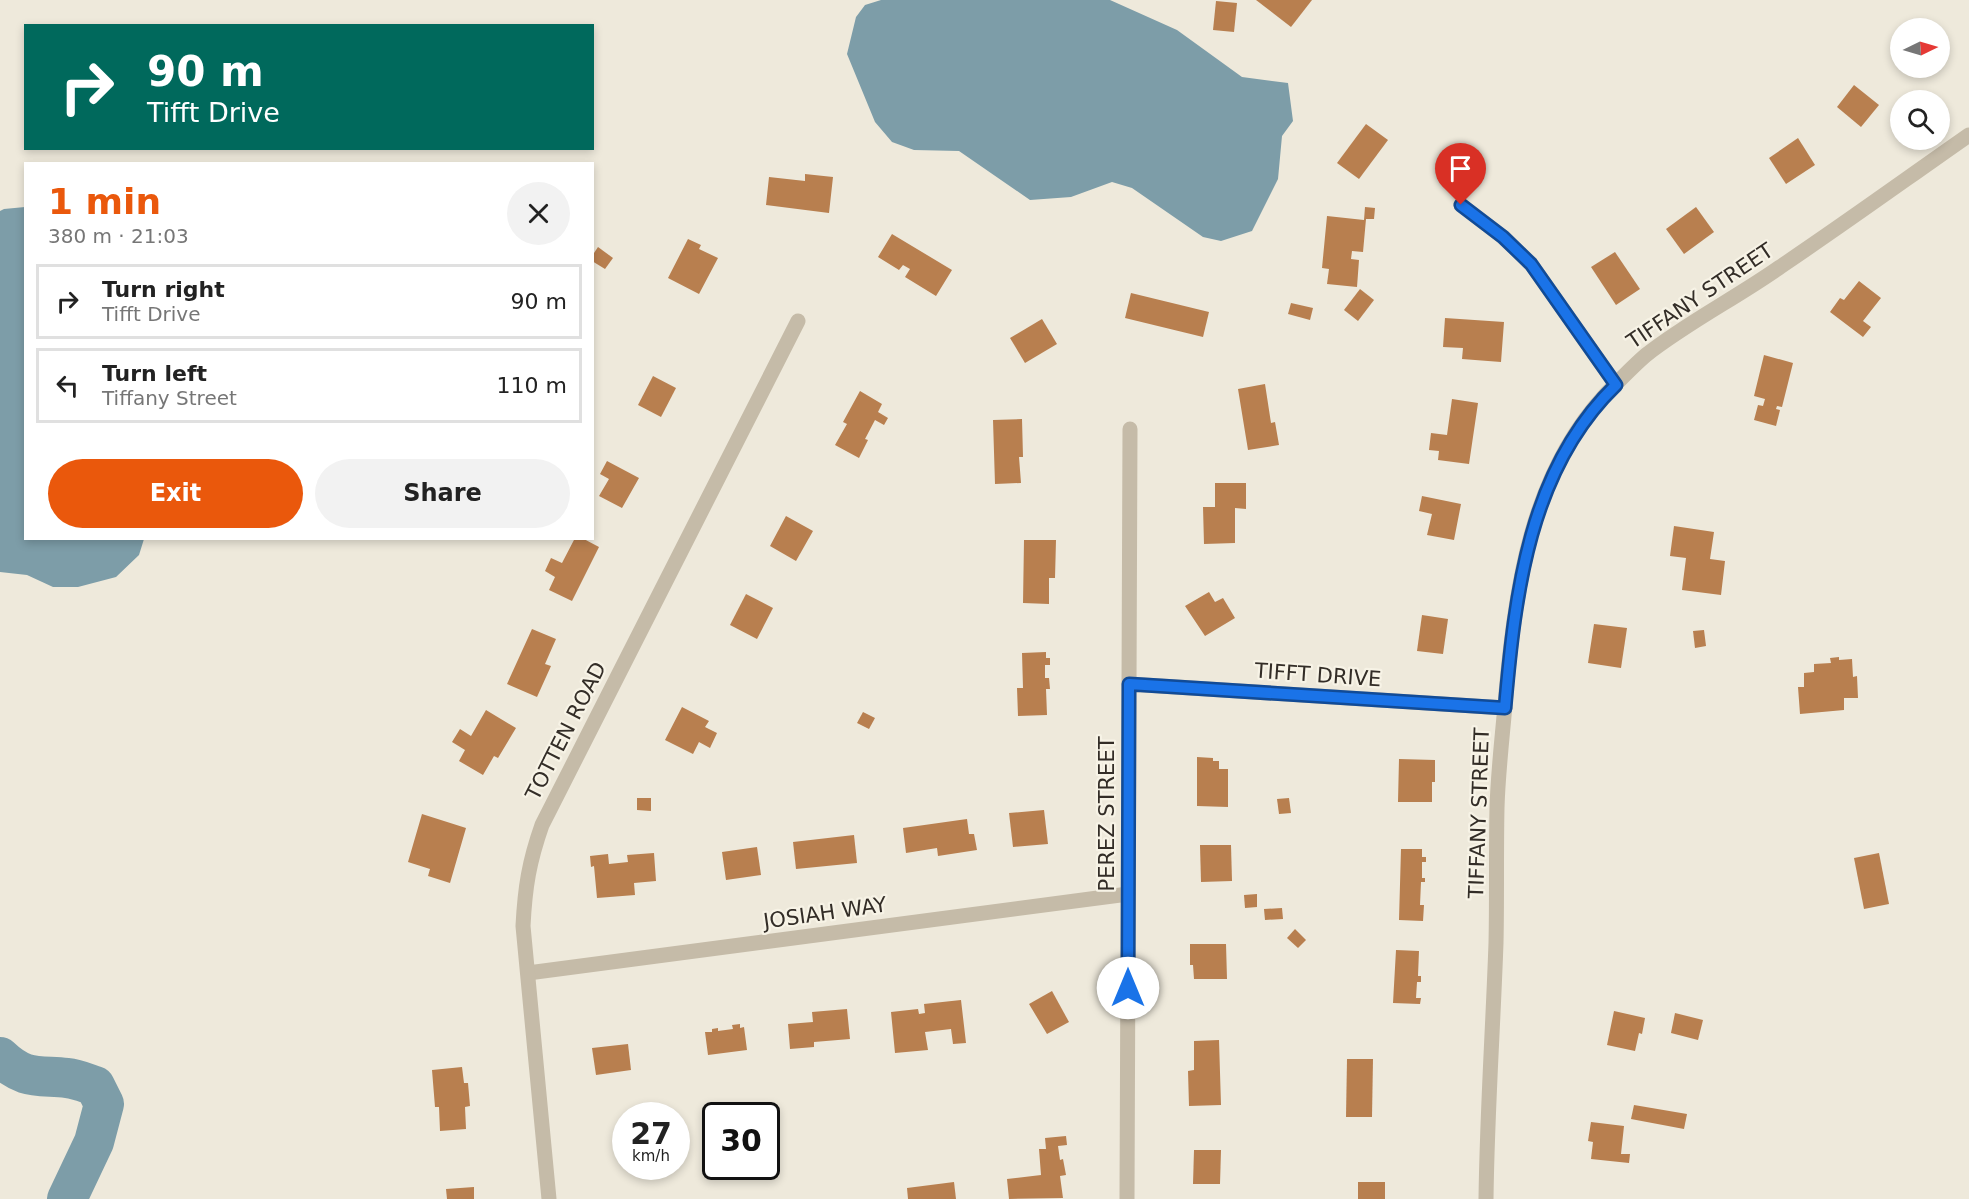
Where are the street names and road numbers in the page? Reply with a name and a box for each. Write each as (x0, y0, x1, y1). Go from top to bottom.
street label: TIFFANY STREET (1622, 238, 1778, 354)
street label: TOTTEN ROAD (520, 658, 611, 805)
street label: TIFFT DRIVE (1253, 659, 1382, 691)
street label: TIFFANY STREET (1464, 727, 1494, 900)
street label: PEREZ STREET (1095, 736, 1119, 891)
street label: JOSIAH WAY (760, 892, 888, 934)

